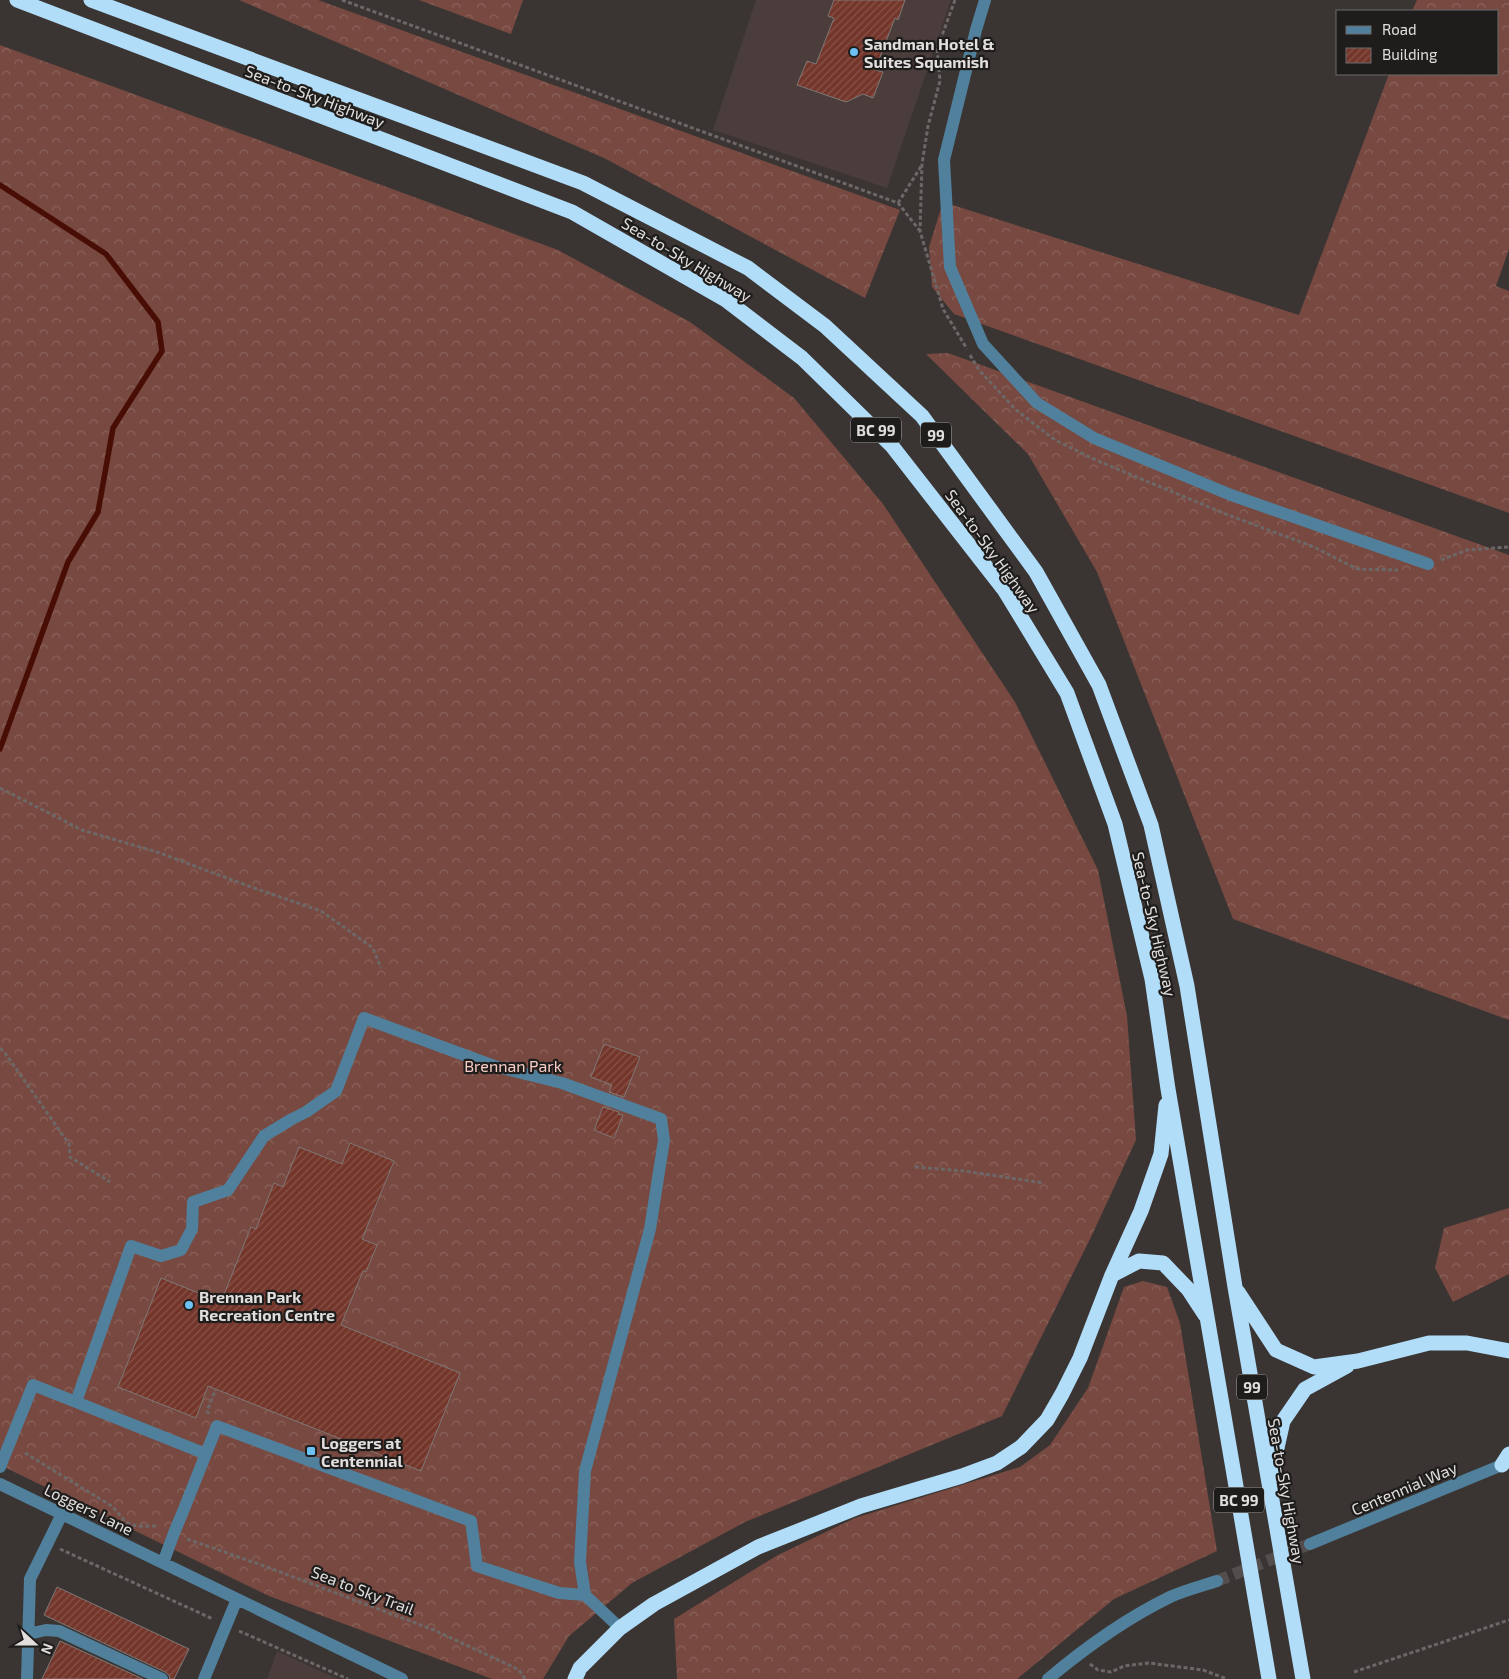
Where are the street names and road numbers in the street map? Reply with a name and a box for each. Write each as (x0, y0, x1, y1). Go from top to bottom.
street label: Sea-to-Sky Highway (243, 61, 388, 132)
street label: Sea-to-Sky Highway (619, 213, 756, 305)
road number: BC 99 (851, 418, 901, 442)
road number: 99 (921, 422, 951, 448)
street label: Sea-to-Sky Highway (942, 486, 1044, 617)
street label: Sea-to-Sky Highway (1129, 850, 1181, 999)
road number: 99 (1237, 1374, 1267, 1400)
street label: Sea-to-Sky Highway (1265, 1417, 1309, 1566)
street label: Centennial Way (1348, 1457, 1460, 1519)
street label: Loggers Lane (41, 1479, 137, 1539)
road number: BC 99 (1214, 1488, 1264, 1512)
street label: Sea to Sky Trail (309, 1562, 417, 1618)

